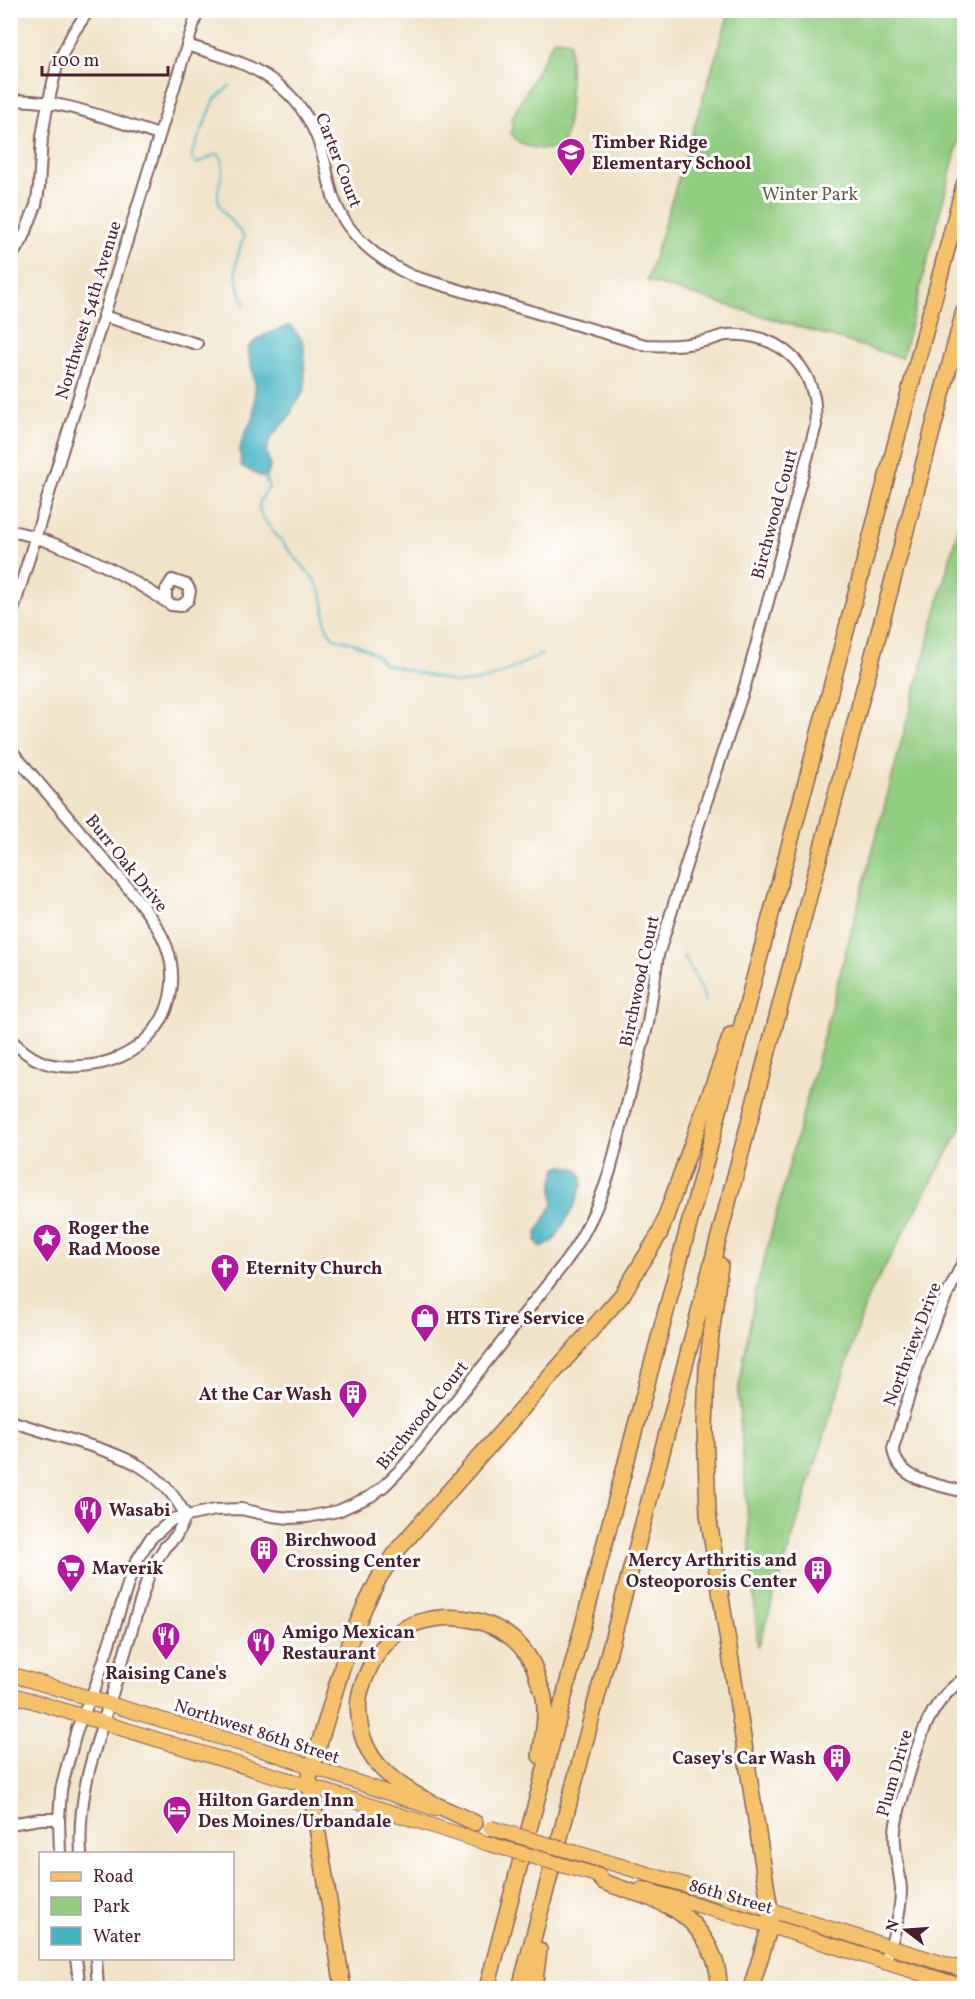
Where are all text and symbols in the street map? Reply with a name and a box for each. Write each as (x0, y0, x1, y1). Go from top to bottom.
scale bar (42, 39, 168, 77)
text: 100 m (51, 49, 100, 74)
street label: Carter Court (308, 110, 367, 211)
place label: Timber Ridge Elementary School (592, 131, 752, 177)
school or university icon: Timber Ridge Elementary School (555, 136, 587, 178)
park label: Winter Park (762, 183, 858, 208)
street label: Northwest 54th Avenue (50, 218, 129, 403)
street label: Birchwood Court (746, 447, 805, 582)
street label: Burr Oak Drive (79, 810, 173, 918)
street label: Birchwood Court (614, 913, 667, 1049)
place label: Roger the Rad Moose (68, 1217, 160, 1263)
place icon: Roger the Rad Moose (31, 1222, 63, 1264)
church icon: Eternity Church (209, 1252, 241, 1294)
place label: Eternity Church (246, 1257, 383, 1282)
street label: Northview Drive (878, 1279, 949, 1410)
shop icon: HTS Tire Service (409, 1302, 441, 1344)
place label: HTS Tire Service (446, 1307, 585, 1332)
street label: Birchwood Court (371, 1356, 475, 1476)
building icon: At the Car Wash (337, 1378, 369, 1420)
place label: At the Car Wash (199, 1383, 332, 1408)
restaurant icon: Wasabi (72, 1494, 104, 1536)
place label: Wasabi (109, 1499, 171, 1524)
place label: Birchwood Crossing Center (285, 1529, 421, 1575)
building icon: Birchwood Crossing Center (248, 1534, 280, 1576)
place label: Mercy Arthritis and Osteoporosis Center (626, 1549, 797, 1595)
supermarket icon: Maverik (55, 1552, 87, 1594)
building icon: Mercy Arthritis and Osteoporosis Center (802, 1554, 834, 1596)
place label: Maverik (92, 1557, 164, 1582)
restaurant icon: Raising Cane's (150, 1620, 182, 1662)
place label: Amigo Mexican Restaurant (282, 1621, 415, 1667)
restaurant icon: Amigo Mexican Restaurant (245, 1626, 277, 1668)
place label: Raising Cane's (105, 1662, 227, 1687)
street label: Northwest 86th Street (171, 1694, 343, 1771)
street label: Plum Drive (871, 1727, 920, 1820)
building icon: Casey's Car Wash (821, 1742, 853, 1784)
place label: Casey's Car Wash (672, 1747, 816, 1772)
place label: Hilton Garden Inn Des Moines/Urbandale (198, 1789, 391, 1835)
hotel icon: Hilton Garden Inn Des Moines/Urbandale (161, 1794, 193, 1836)
legend (39, 1852, 234, 1960)
text: Road (93, 1865, 134, 1890)
street label: 86th Street (686, 1874, 775, 1921)
text: Park (93, 1895, 130, 1920)
north arrow (876, 1900, 936, 1960)
text: N (881, 1917, 906, 1935)
text: Water (93, 1925, 141, 1950)

